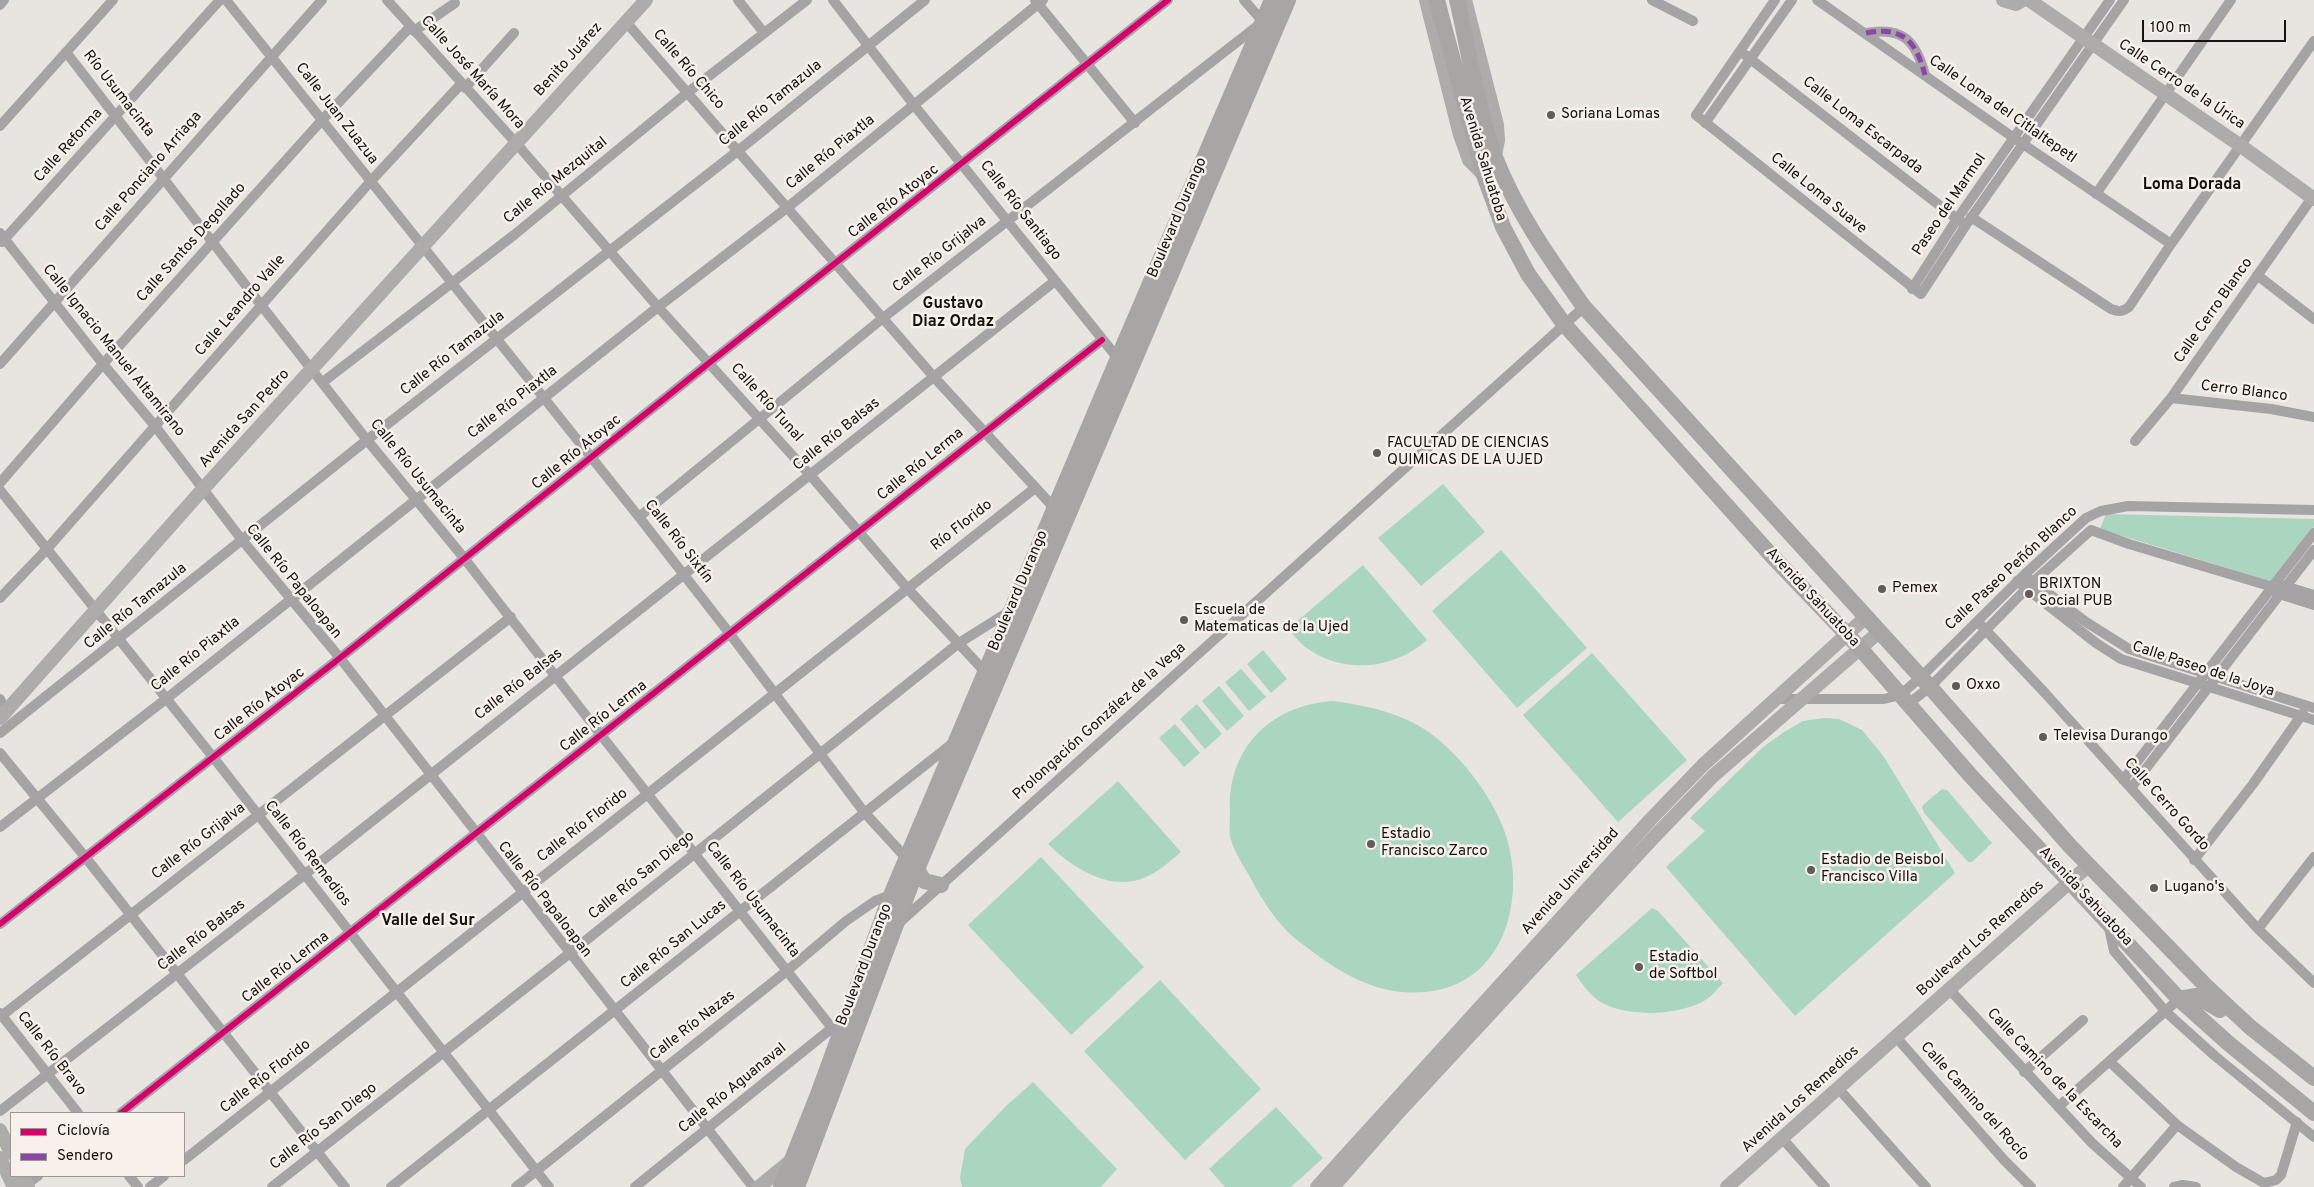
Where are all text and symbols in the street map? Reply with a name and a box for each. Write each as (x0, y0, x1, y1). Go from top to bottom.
scale bar (2144, 10, 2288, 42)
street label: Calle José María Mora (416, 13, 528, 133)
street label: Benito Juárez (531, 19, 607, 101)
text: 100 m (2150, 19, 2191, 38)
street label: Calle Río Chico (648, 26, 728, 114)
street label: Calle Cerro de la Úrica (2114, 36, 2248, 134)
street label: Río Usumacinta (79, 47, 157, 141)
street label: Calle Loma del Citlaltepetl (1925, 52, 2079, 168)
street label: Calle Río Tamazula (716, 57, 826, 151)
street label: Calle Juan Zuazua (291, 60, 381, 168)
street label: Calle Loma Escarpada (1798, 73, 1926, 179)
street label: Avenida Sahuatoba (1454, 95, 1510, 223)
street label: Calle Reforma (31, 105, 107, 187)
place label: Soriana Lomas (1561, 106, 1660, 124)
street label: Calle Ponciano Arriaga (92, 108, 206, 236)
marker: Soriana Lomas (1545, 109, 1557, 121)
street label: Calle Río Piaxtla (783, 112, 879, 194)
street label: Calle Río Mezquital (501, 134, 611, 228)
street label: Calle Loma Suave (1766, 150, 1870, 238)
street label: Paseo del Marmol (1909, 151, 1991, 259)
street label: Boulevard Durango (1144, 155, 1212, 281)
street label: Calle Río Santiago (975, 157, 1065, 265)
street label: Calle Río Atoyac (845, 161, 943, 243)
district label: Loma Dorada (2143, 176, 2241, 196)
street label: Calle Santos Degollado (134, 180, 250, 306)
street label: Calle Río Grijalva (890, 213, 990, 297)
street label: Calle Leandro Valle (192, 252, 290, 360)
street label: Calle Cerro Blanco (2171, 255, 2257, 367)
street label: Calle Ignacio Manuel Altamirano (38, 261, 188, 441)
district label: Gustavo Diaz Ordaz (912, 295, 994, 333)
street label: Calle Río Tamazula (397, 308, 509, 400)
street label: Calle Río Tunal (726, 360, 806, 446)
street label: Calle Río Piaxtla (465, 362, 561, 444)
street label: Avenida San Pedro (196, 366, 294, 472)
street label: Cerro Blanco (2199, 378, 2289, 406)
street label: Calle Río Balsas (790, 395, 884, 475)
street label: Calle Río Atoyac (529, 411, 625, 495)
street label: Calle Río Usumacinta (365, 416, 469, 538)
street label: Calle Río Lerma (874, 425, 968, 505)
place label: FACULTAD DE CIENCIAS QUIMICAS DE LA UJED (1387, 435, 1549, 470)
marker: FACULTAD DE CIENCIAS QUIMICAS DE LA UJED (1371, 447, 1383, 459)
street label: Calle Río Sixtín (640, 497, 716, 587)
street label: Río Florido (928, 497, 996, 555)
street label: Calle Paseo Peñón Blanco (1942, 503, 2082, 635)
street label: Calle Río Papaloapan (241, 521, 345, 643)
street label: Boulevard Durango (985, 528, 1053, 654)
street label: Avenida Sahuatoba (1761, 545, 1863, 651)
street label: Calle Río Tamazula (81, 560, 191, 654)
place label: BRIXTON Social PUB (2039, 576, 2112, 611)
place label: Pemex (1892, 580, 1938, 598)
marker: Pemex (1876, 583, 1888, 595)
marker: BRIXTON Social PUB (2023, 588, 2035, 600)
place label: Escuela de Matematicas de la Ujed (1194, 602, 1349, 637)
street label: Calle Río Piaxtla (148, 614, 244, 696)
marker: Escuela de Matematicas de la Ujed (1178, 614, 1190, 626)
street label: Calle Paseo de la Joya (2130, 638, 2276, 702)
street label: Prolongación González de la Vega (1010, 640, 1190, 804)
street label: Calle Río Balsas (472, 645, 566, 725)
street label: Calle Río Atoyac (211, 664, 309, 746)
street label: Calle Río Lerma (557, 677, 651, 757)
place label: Oxxo (1966, 677, 2000, 695)
marker: Oxxo (1950, 680, 1962, 692)
place label: Televisa Durango (2053, 728, 2168, 746)
marker: Televisa Durango (2037, 731, 2049, 743)
street label: Calle Cerro Gordo (2119, 755, 2213, 855)
street label: Calle Río Florido (534, 785, 632, 867)
street label: Calle Río Remedios (260, 798, 354, 910)
street label: Calle Río Grijalva (149, 800, 249, 884)
street label: Avenida Universidad (1518, 825, 1624, 939)
place label: Estadio Francisco Zarco (1381, 826, 1488, 861)
street label: Calle Río San Diego (585, 828, 699, 924)
street label: Calle Río Papaloapan (493, 838, 595, 962)
street label: Calle Río Usumacinta (701, 838, 803, 962)
marker: Estadio Francisco Zarco (1365, 838, 1377, 850)
street label: Avenida Sahuatoba (2034, 844, 2136, 950)
place label: Estadio de Beisbol Francisco Villa (1821, 852, 1944, 887)
marker: Estadio de Beisbol Francisco Villa (1805, 864, 1817, 876)
street label: Boulevard Los Remedios (1914, 877, 2048, 1001)
place label: Lugano's (2164, 879, 2225, 897)
marker: Lugano's (2148, 882, 2160, 894)
street label: Calle Río Balsas (155, 896, 249, 976)
street label: Calle Río San Lucas (618, 897, 730, 993)
street label: Boulevard Durango (833, 901, 897, 1029)
district label: Valle del Sur (381, 912, 475, 932)
street label: Calle Río Lerma (239, 928, 333, 1008)
place label: Estadio de Softbol (1649, 949, 1717, 984)
marker: Estadio de Softbol (1633, 961, 1645, 973)
street label: Calle Río Nazas (647, 987, 739, 1065)
street label: Calle Camino de la Escarcha (1982, 1005, 2126, 1153)
street label: Calle Río Bravo (13, 1008, 89, 1100)
street label: Calle Río Florido (217, 1036, 315, 1118)
street label: Calle Camino del Rocío (1916, 1039, 2032, 1165)
street label: Calle Río Aguanaval (675, 1040, 791, 1138)
street label: Avenida Los Remedios (1739, 1043, 1863, 1157)
street label: Calle Río San Diego (267, 1080, 381, 1174)
legend (10, 1112, 185, 1177)
text: Ciclovía (57, 1122, 110, 1141)
text: Sendero (57, 1147, 113, 1166)

